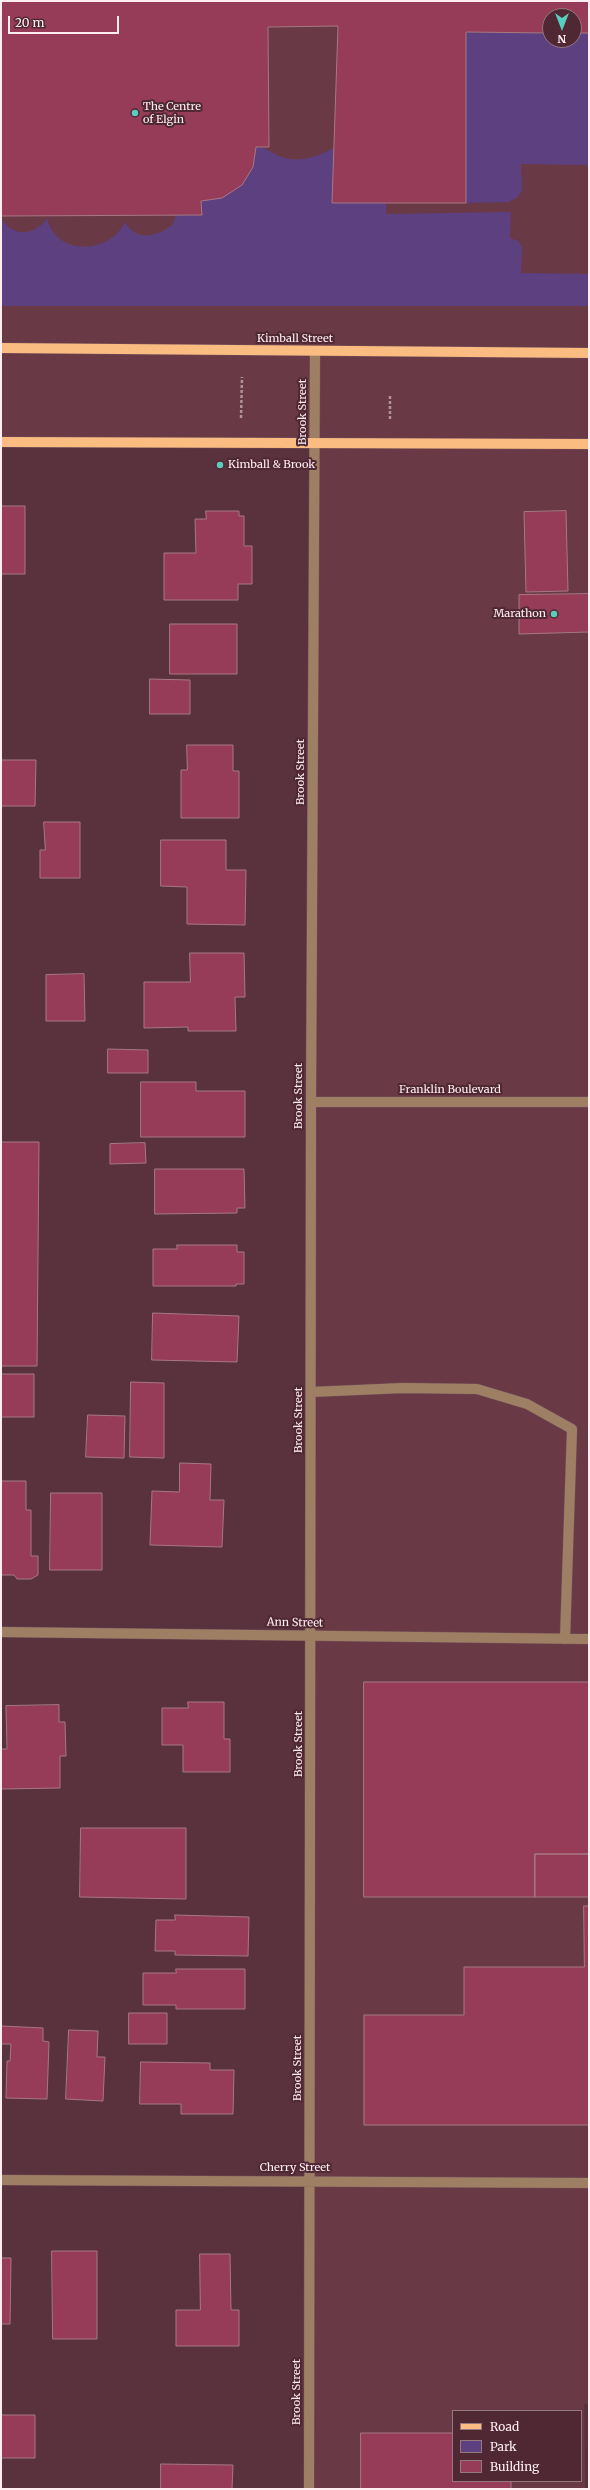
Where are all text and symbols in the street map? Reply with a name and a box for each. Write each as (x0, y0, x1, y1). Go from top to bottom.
scale bar (10, 8, 121, 34)
north arrow (542, 8, 582, 48)
text: 20 m (15, 15, 44, 30)
text: N (558, 32, 566, 46)
place label: The Centre of Elgin (143, 100, 201, 126)
marker: The Centre of Elgin (130, 108, 140, 118)
street label: Kimball Street (257, 332, 333, 346)
street label: Brook Street (296, 379, 310, 445)
place label: Kimball & Brook (228, 458, 315, 472)
marker: Kimball & Brook (215, 460, 225, 470)
place label: Marathon (493, 607, 546, 621)
marker: Marathon (549, 609, 559, 619)
street label: Brook Street (294, 739, 308, 805)
street label: Brook Street (292, 1063, 306, 1129)
street label: Franklin Boulevard (399, 1083, 501, 1097)
street label: Brook Street (292, 1387, 306, 1453)
street label: Ann Street (267, 1616, 323, 1630)
street label: Brook Street (292, 1711, 306, 1777)
street label: Brook Street (291, 2035, 305, 2101)
street label: Cherry Street (260, 2161, 330, 2175)
street label: Brook Street (290, 2359, 304, 2425)
legend (452, 2410, 582, 2482)
text: Road (490, 2419, 519, 2434)
text: Park (490, 2439, 517, 2454)
text: Building (490, 2459, 539, 2474)

